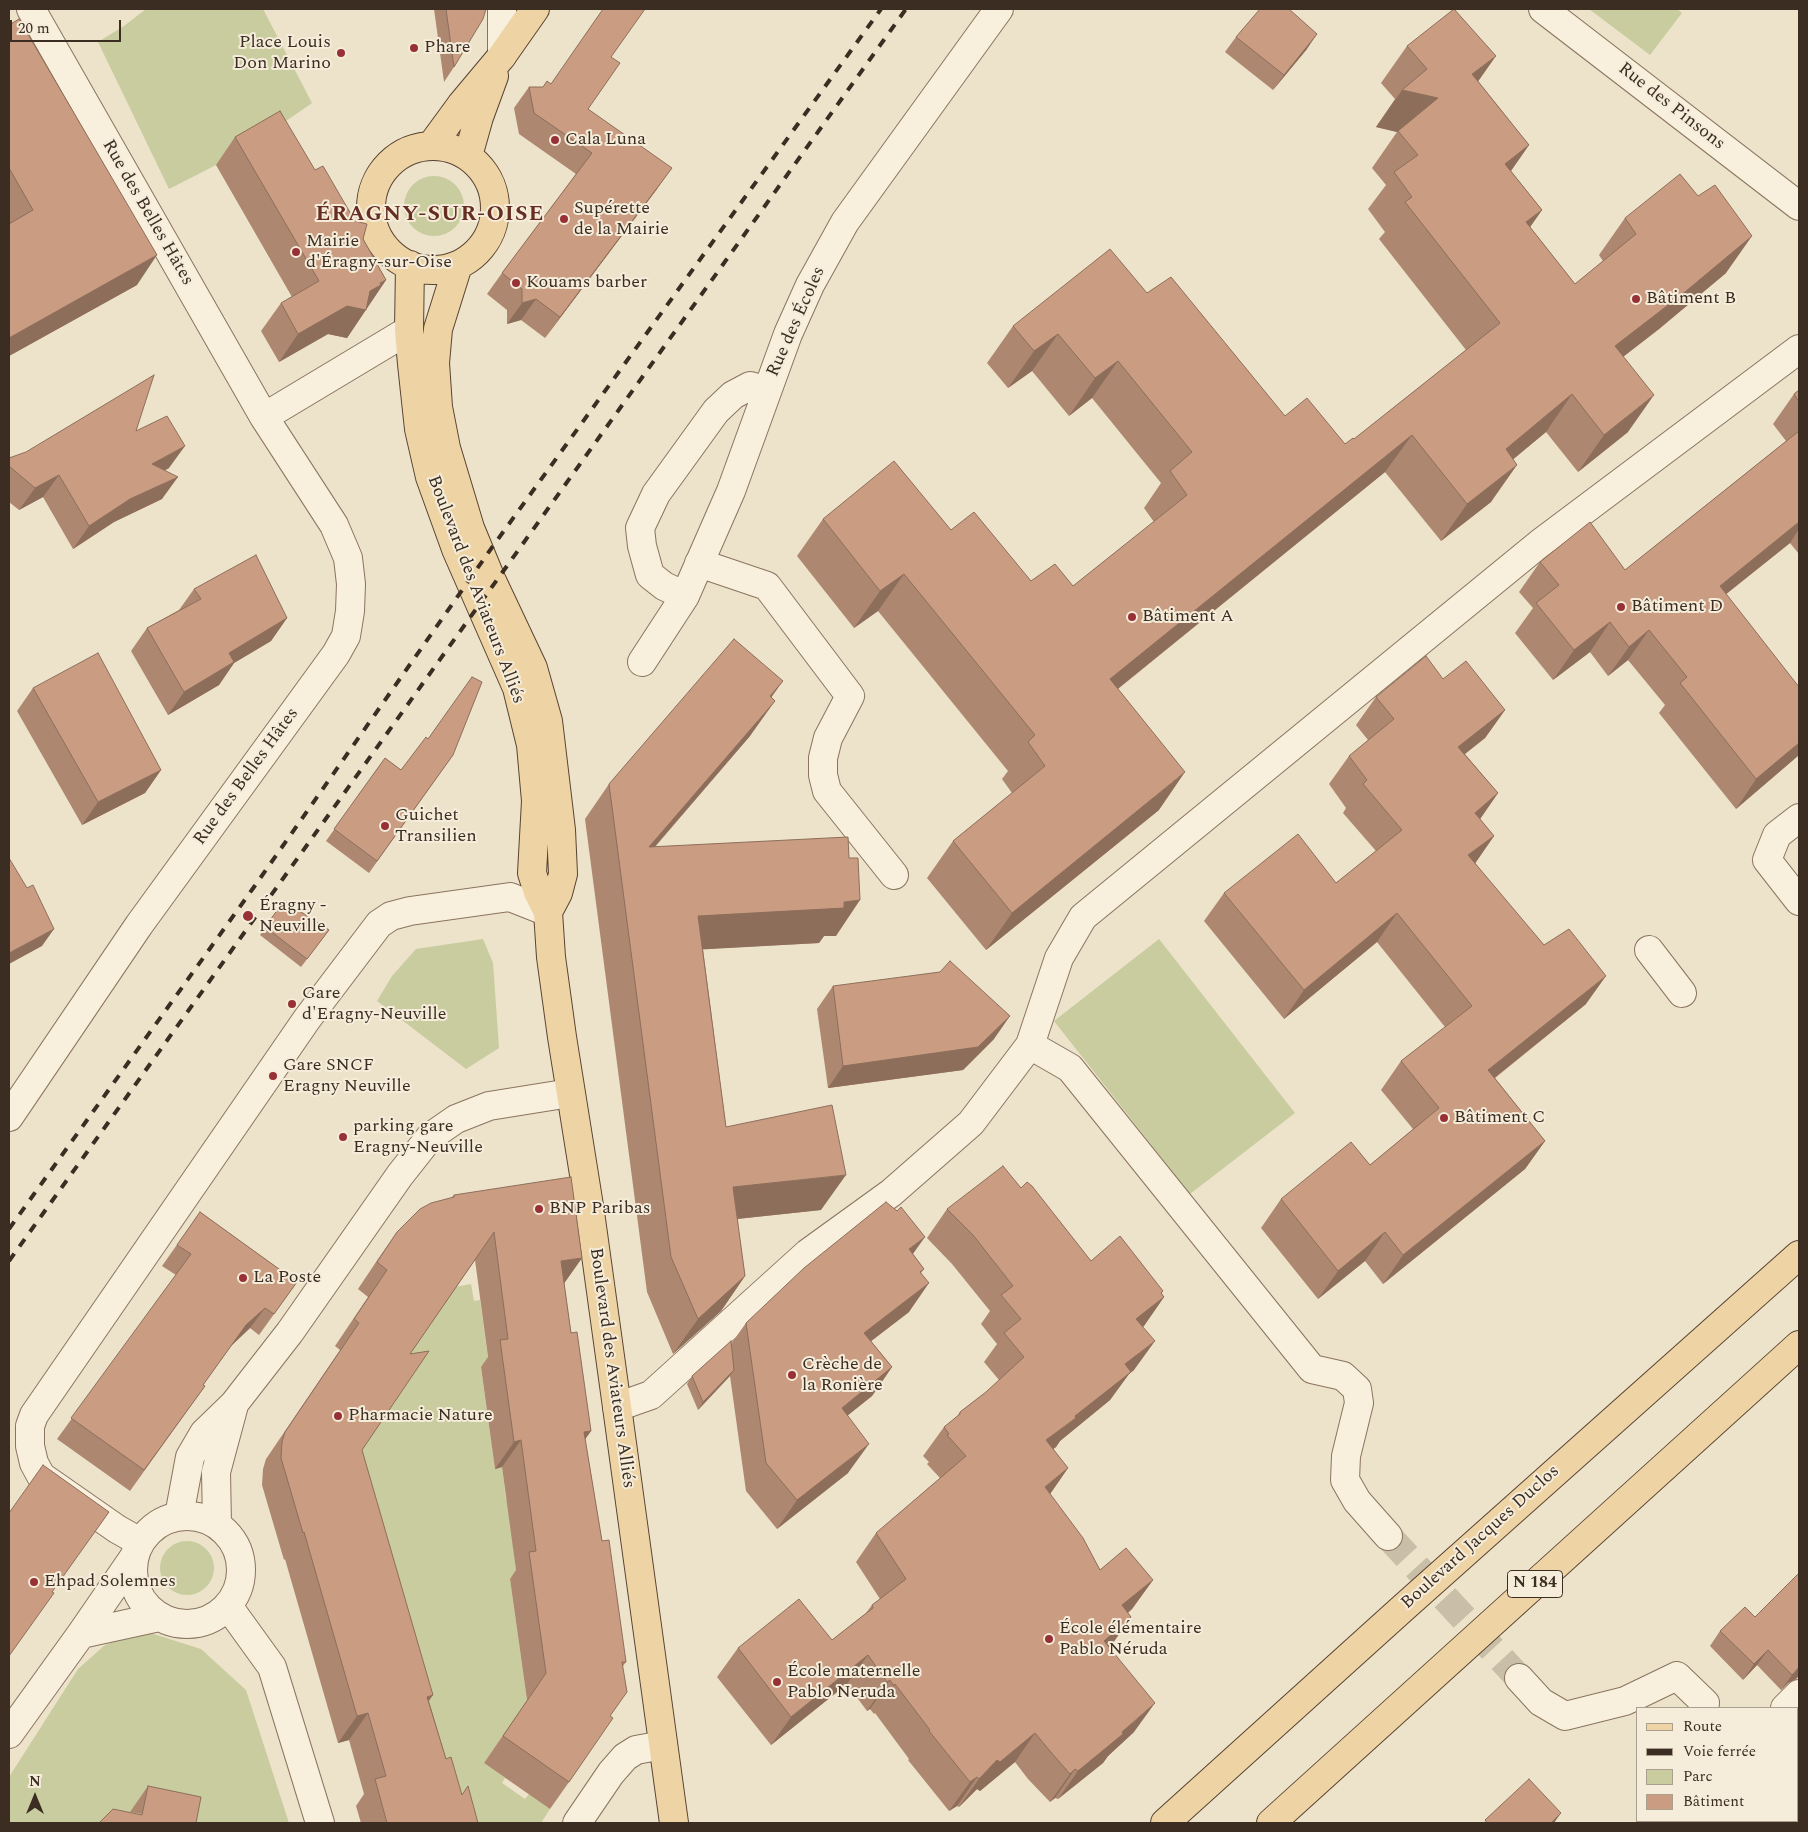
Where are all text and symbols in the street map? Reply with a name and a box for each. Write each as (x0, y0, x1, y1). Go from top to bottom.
scale bar (12, 10, 124, 42)
text: 20 m (18, 17, 50, 40)
place label: Place Louis Don Marino (233, 32, 331, 74)
place label: Phare (424, 37, 471, 59)
marker: Phare (408, 42, 420, 54)
marker: Place Louis Don Marino (335, 47, 347, 59)
street label: Rue des Pinsons (1613, 59, 1729, 155)
place label: Cala Luna (565, 129, 646, 151)
marker: Cala Luna (549, 134, 561, 146)
street label: Rue des Belles Hâtes (96, 136, 198, 290)
place label: Supérette de la Mairie (574, 198, 669, 240)
district label: ÉRAGNY-SUR-OISE (314, 203, 546, 229)
marker: Supérette de la Mairie (558, 213, 570, 225)
place label: Mairie d'Éragny-sur-Oise (306, 231, 452, 274)
marker: Mairie d'Éragny-sur-Oise (290, 246, 302, 258)
street label: Rue des Écoles (763, 264, 831, 380)
place label: Kouams barber (526, 272, 647, 294)
marker: Kouams barber (510, 277, 522, 289)
place label: Bâtiment B (1646, 288, 1736, 310)
marker: Bâtiment B (1630, 293, 1642, 305)
street label: Boulevard des Aviateurs Alliés (421, 473, 529, 707)
place label: Bâtiment D (1631, 596, 1723, 618)
marker: Bâtiment D (1615, 601, 1627, 613)
place label: Bâtiment A (1142, 606, 1234, 628)
marker: Bâtiment A (1126, 611, 1138, 623)
street label: Rue des Belles Hâtes (190, 704, 304, 850)
place label: Guichet Transilien (395, 805, 477, 848)
marker: Guichet Transilien (379, 820, 391, 832)
place label: Éragny - Neuville (259, 895, 327, 938)
marker: Éragny - Neuville (241, 909, 255, 923)
place label: Gare d'Eragny-Neuville (302, 983, 446, 1026)
marker: Gare d'Eragny-Neuville (286, 998, 298, 1010)
place label: Gare SNCF Eragny Neuville (283, 1055, 411, 1098)
marker: Gare SNCF Eragny Neuville (267, 1070, 279, 1082)
place label: Bâtiment C (1454, 1107, 1545, 1129)
marker: Bâtiment C (1438, 1112, 1450, 1124)
place label: parking gare Eragny-Neuville (353, 1116, 483, 1158)
marker: parking gare Eragny-Neuville (337, 1131, 349, 1143)
place label: BNP Paribas (549, 1198, 650, 1220)
marker: BNP Paribas (533, 1203, 545, 1215)
street label: Boulevard des Aviateurs Alliés (583, 1246, 639, 1490)
place label: La Poste (253, 1267, 321, 1289)
marker: La Poste (237, 1272, 249, 1284)
place label: Crèche de la Ronière (802, 1354, 883, 1396)
marker: Crèche de la Ronière (786, 1369, 798, 1381)
place label: Pharmacie Nature (348, 1405, 493, 1427)
marker: Pharmacie Nature (332, 1410, 344, 1422)
street label: Boulevard Jacques Duclos (1397, 1461, 1565, 1615)
road number: N 184 (1508, 1570, 1562, 1598)
place label: Ehpad Solemnes (44, 1571, 176, 1593)
marker: Ehpad Solemnes (28, 1576, 40, 1588)
place label: École élémentaire Pablo Néruda (1059, 1618, 1202, 1660)
marker: École élémentaire Pablo Néruda (1043, 1633, 1055, 1645)
place label: École maternelle Pablo Neruda (787, 1661, 920, 1704)
marker: École maternelle Pablo Neruda (771, 1676, 783, 1688)
legend (1636, 1707, 1798, 1822)
text: Route (1683, 1715, 1722, 1738)
text: Voie ferrée (1683, 1740, 1756, 1763)
text: Parc (1683, 1765, 1713, 1788)
text: N (29, 1771, 41, 1792)
north arrow (10, 1772, 60, 1822)
text: Bâtiment (1683, 1790, 1744, 1813)

